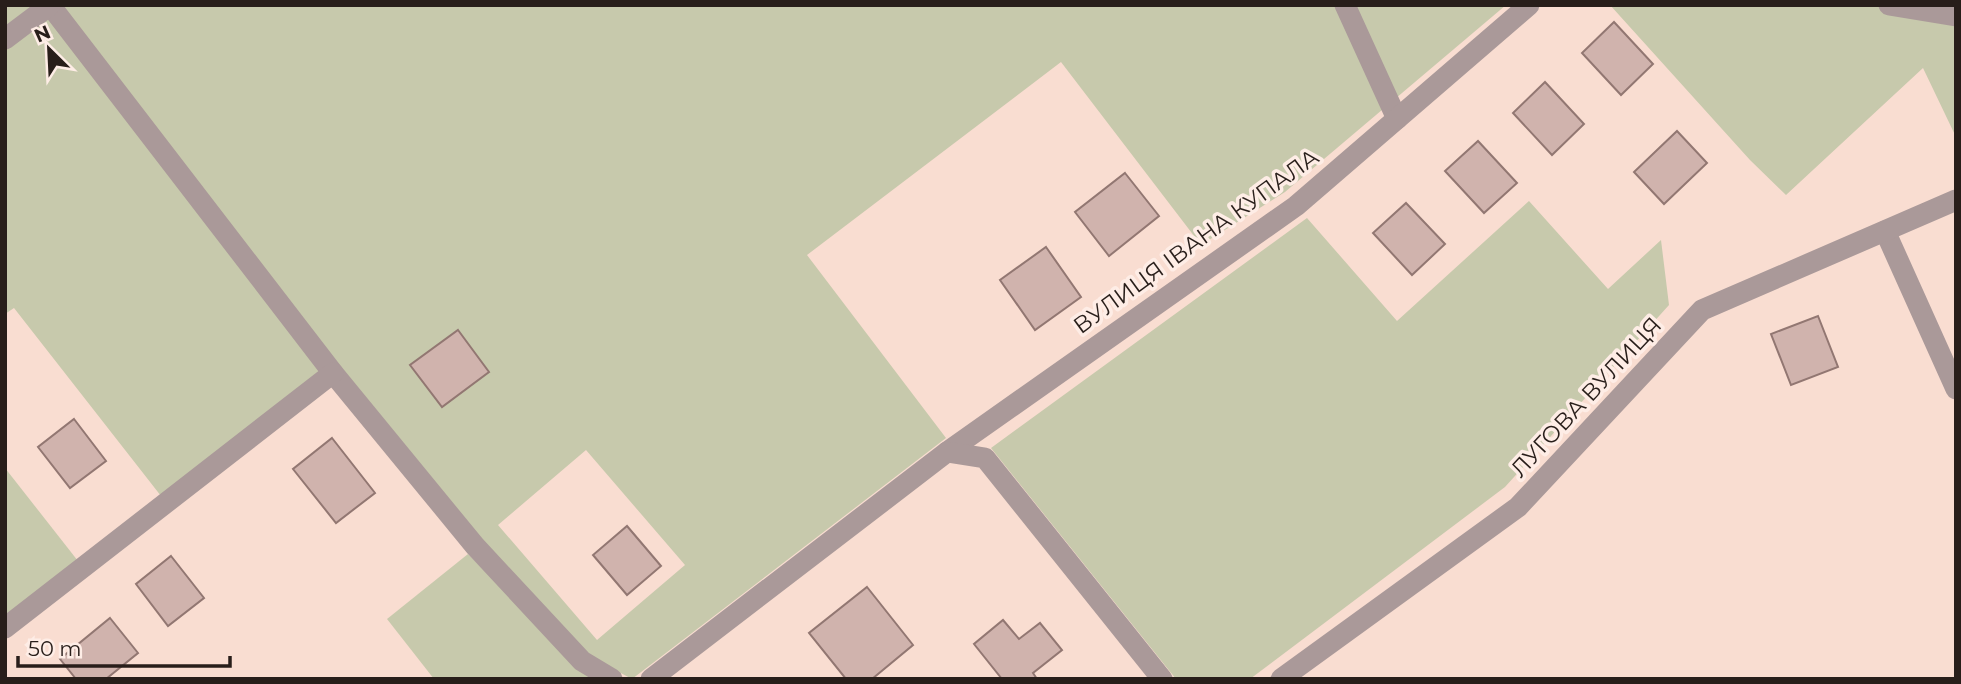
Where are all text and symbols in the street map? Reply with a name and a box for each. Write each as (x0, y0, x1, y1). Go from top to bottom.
north arrow (14, 14, 84, 84)
text: N (31, 20, 54, 48)
street label: ВУЛИЦЯ ІВАНА КУПАЛА (1068, 143, 1324, 339)
street label: ЛУГОВА ВУЛИЦЯ (1505, 311, 1667, 483)
scale bar (18, 624, 229, 668)
text: 50 m (28, 636, 82, 661)

